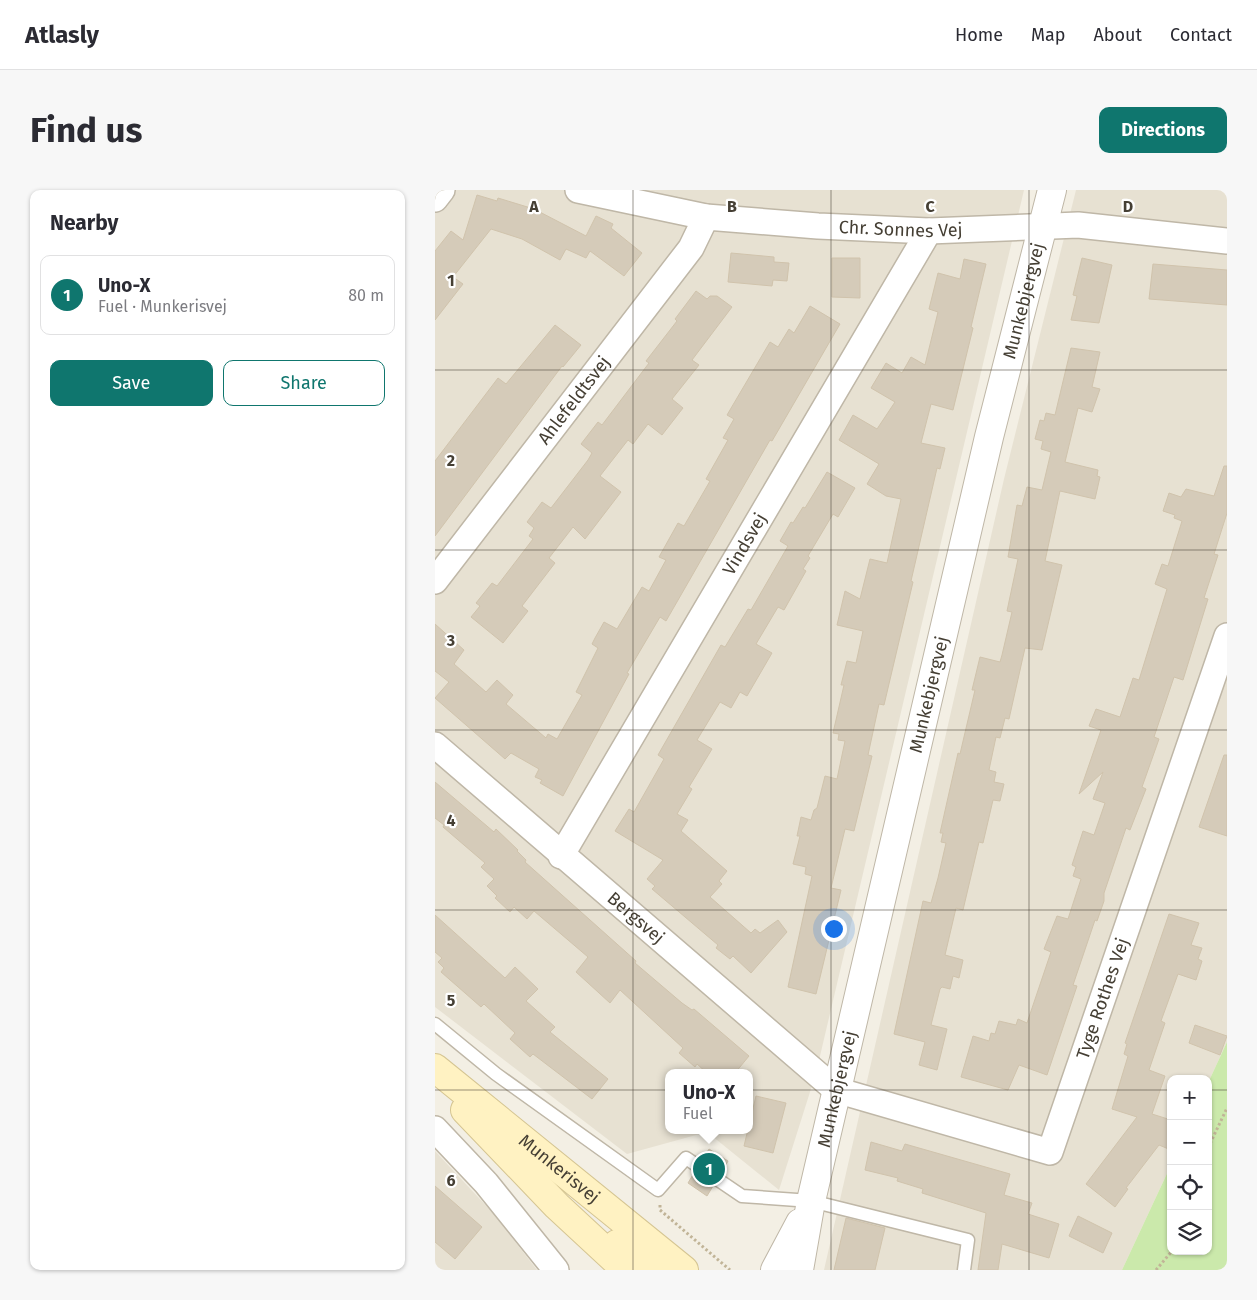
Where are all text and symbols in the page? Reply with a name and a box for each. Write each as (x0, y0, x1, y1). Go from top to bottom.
text: Atlasly (25, 21, 99, 49)
text: Home (955, 24, 1003, 46)
text: Map (1031, 24, 1065, 46)
text: About (1093, 24, 1142, 46)
text: Contact (1170, 24, 1232, 46)
button: Directions (1099, 107, 1227, 153)
text: Find us (30, 109, 142, 151)
text: A (528, 197, 539, 216)
text: B (727, 197, 737, 216)
text: C (925, 197, 935, 216)
text: D (1123, 197, 1133, 216)
text: Nearby (50, 210, 118, 236)
street label: Chr. Sonnes Vej (838, 216, 963, 242)
street label: Munkebjergvej (998, 240, 1049, 361)
text: 1 (447, 271, 455, 290)
text: Uno-X (98, 274, 150, 297)
text: 1 (63, 286, 71, 305)
text: 80 m (348, 286, 384, 305)
text: Fuel · Munkerisvej (98, 297, 227, 316)
street label: Ahlefeldtsvej (533, 352, 615, 449)
button: Save (50, 360, 213, 406)
button: Share (223, 360, 385, 406)
text: 2 (447, 451, 455, 470)
street label: Vindsvej (718, 509, 771, 579)
text: 3 (446, 631, 455, 650)
street label: Munkebjergvej (905, 634, 953, 755)
text: 4 (446, 811, 456, 830)
street label: Bergsvej (603, 887, 669, 948)
your location (821, 916, 847, 942)
street label: Tyge Rothes Vej (1072, 935, 1134, 1062)
text: 5 (447, 991, 456, 1010)
street label: Munkebjergvej (813, 1028, 861, 1150)
popup (665, 1069, 753, 1134)
map controls (1167, 1075, 1212, 1255)
button: + (1167, 1075, 1212, 1120)
text: Uno-X (683, 1081, 735, 1104)
text: Fuel (683, 1104, 713, 1123)
button: − (1167, 1120, 1212, 1165)
street label: Munkerisvej (514, 1129, 604, 1208)
pin: 1 (693, 1150, 725, 1188)
button: locate (1167, 1165, 1212, 1210)
text: 6 (446, 1171, 456, 1190)
button: layers (1167, 1210, 1212, 1255)

